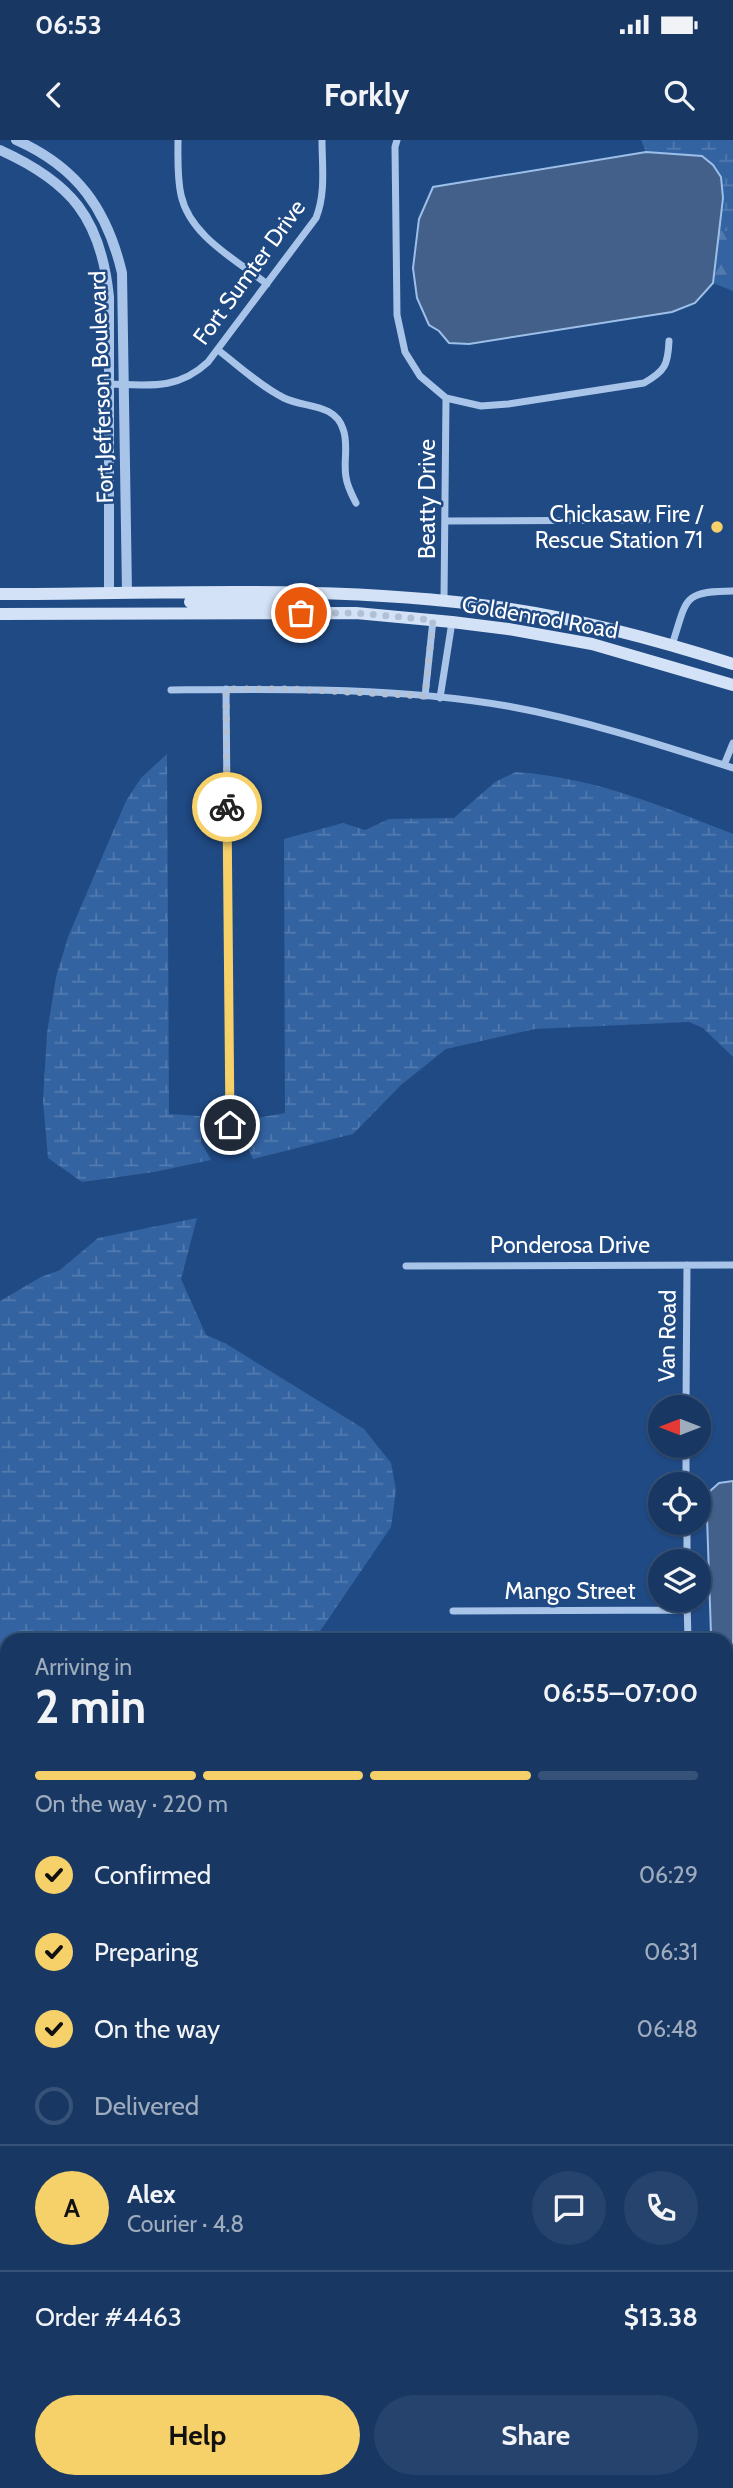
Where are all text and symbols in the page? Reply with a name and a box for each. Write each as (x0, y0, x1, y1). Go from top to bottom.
text: 06:53 (35, 9, 102, 41)
text: Forkly (324, 75, 409, 114)
icon: back (35, 76, 73, 114)
icon: search (660, 76, 698, 114)
street label: Fort Sumter Drive (187, 194, 311, 350)
street label: Fort Jefferson Boulevard (83, 270, 119, 504)
street label: Beatty Drive (413, 439, 441, 559)
place label: Chickasaw Fire / Rescue Station 71 (535, 500, 705, 554)
marker: Chickasaw Fire / Rescue Station 71 (709, 519, 725, 535)
pin (271, 583, 331, 643)
street label: Goldenrod Road (460, 589, 620, 645)
icon: bag (282, 594, 320, 632)
courier (192, 772, 262, 842)
icon: bike (208, 788, 246, 826)
pin (200, 1095, 260, 1155)
icon: home (211, 1106, 249, 1144)
street label: Ponderosa Drive (490, 1231, 650, 1259)
street label: Van Road (652, 1290, 682, 1382)
north arrow (648, 1395, 710, 1458)
map controls (648, 1395, 711, 1612)
button: locate (648, 1472, 711, 1535)
button: layers (648, 1549, 711, 1612)
street label: Mango Street (505, 1577, 636, 1605)
text: Arriving in (35, 1653, 132, 1681)
text: 06:55–07:00 (543, 1677, 698, 1709)
text: 2 min (35, 1679, 146, 1735)
text: On the way · 220 m (35, 1790, 228, 1818)
icon: check (35, 1856, 73, 1894)
text: Confirmed (94, 1859, 211, 1891)
text: 06:29 (639, 1861, 698, 1889)
icon: check (35, 1933, 73, 1971)
text: Preparing (94, 1936, 198, 1968)
text: 06:31 (644, 1938, 698, 1966)
icon: check (35, 2010, 73, 2048)
text: On the way (94, 2013, 220, 2045)
text: 06:48 (637, 2015, 698, 2043)
text: Delivered (94, 2090, 199, 2122)
button: chat (532, 2171, 606, 2245)
button: phone (624, 2171, 698, 2245)
text: Alex (127, 2178, 176, 2210)
text: A (64, 2192, 80, 2224)
text: Courier · 4.8 (127, 2210, 244, 2238)
text: Order #4463 (35, 2301, 182, 2333)
text: $13.38 (624, 2301, 698, 2333)
button: Help (35, 2395, 360, 2475)
button: Share (374, 2395, 698, 2475)

